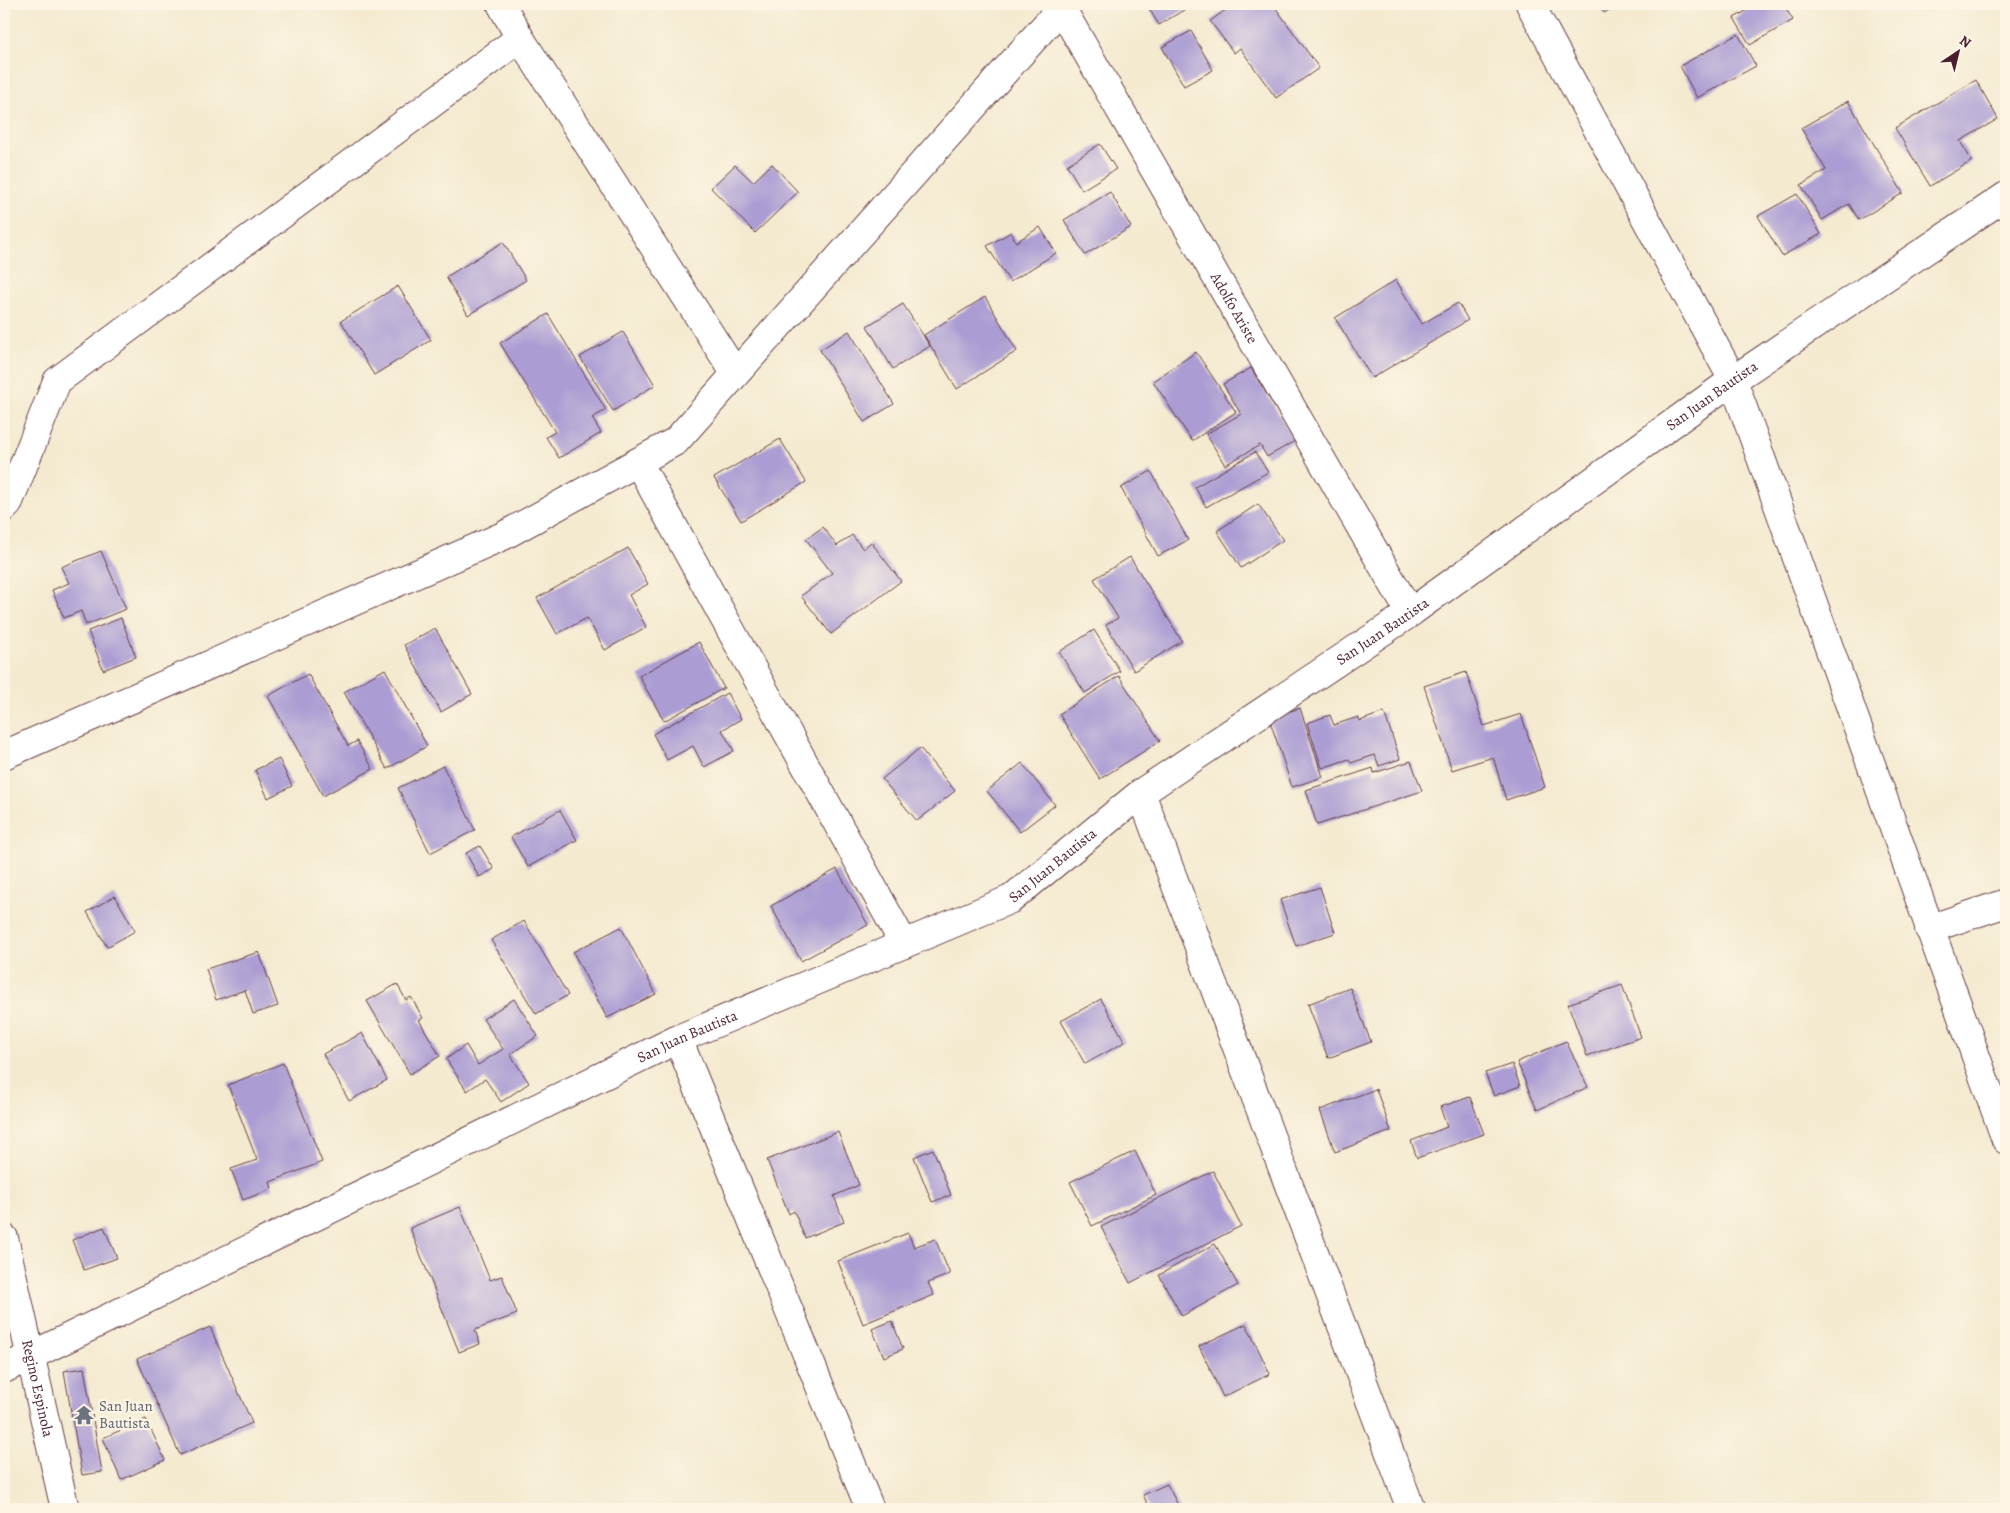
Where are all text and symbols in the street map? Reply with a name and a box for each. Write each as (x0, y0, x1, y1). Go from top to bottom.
north arrow (1932, 28, 1982, 78)
text: N (1956, 31, 1975, 52)
street label: Adolfo Ariste (1205, 268, 1263, 348)
street label: San Juan Bautista (1662, 356, 1761, 435)
street label: San Juan Bautista (1332, 593, 1433, 670)
street label: San Juan Bautista (1004, 823, 1100, 907)
street label: San Juan Bautista (634, 1005, 740, 1068)
street label: Regino Espinola (17, 1338, 58, 1439)
place label: San Juan Bautista (99, 1396, 153, 1433)
temple icon: San Juan Bautista (73, 1404, 95, 1426)

